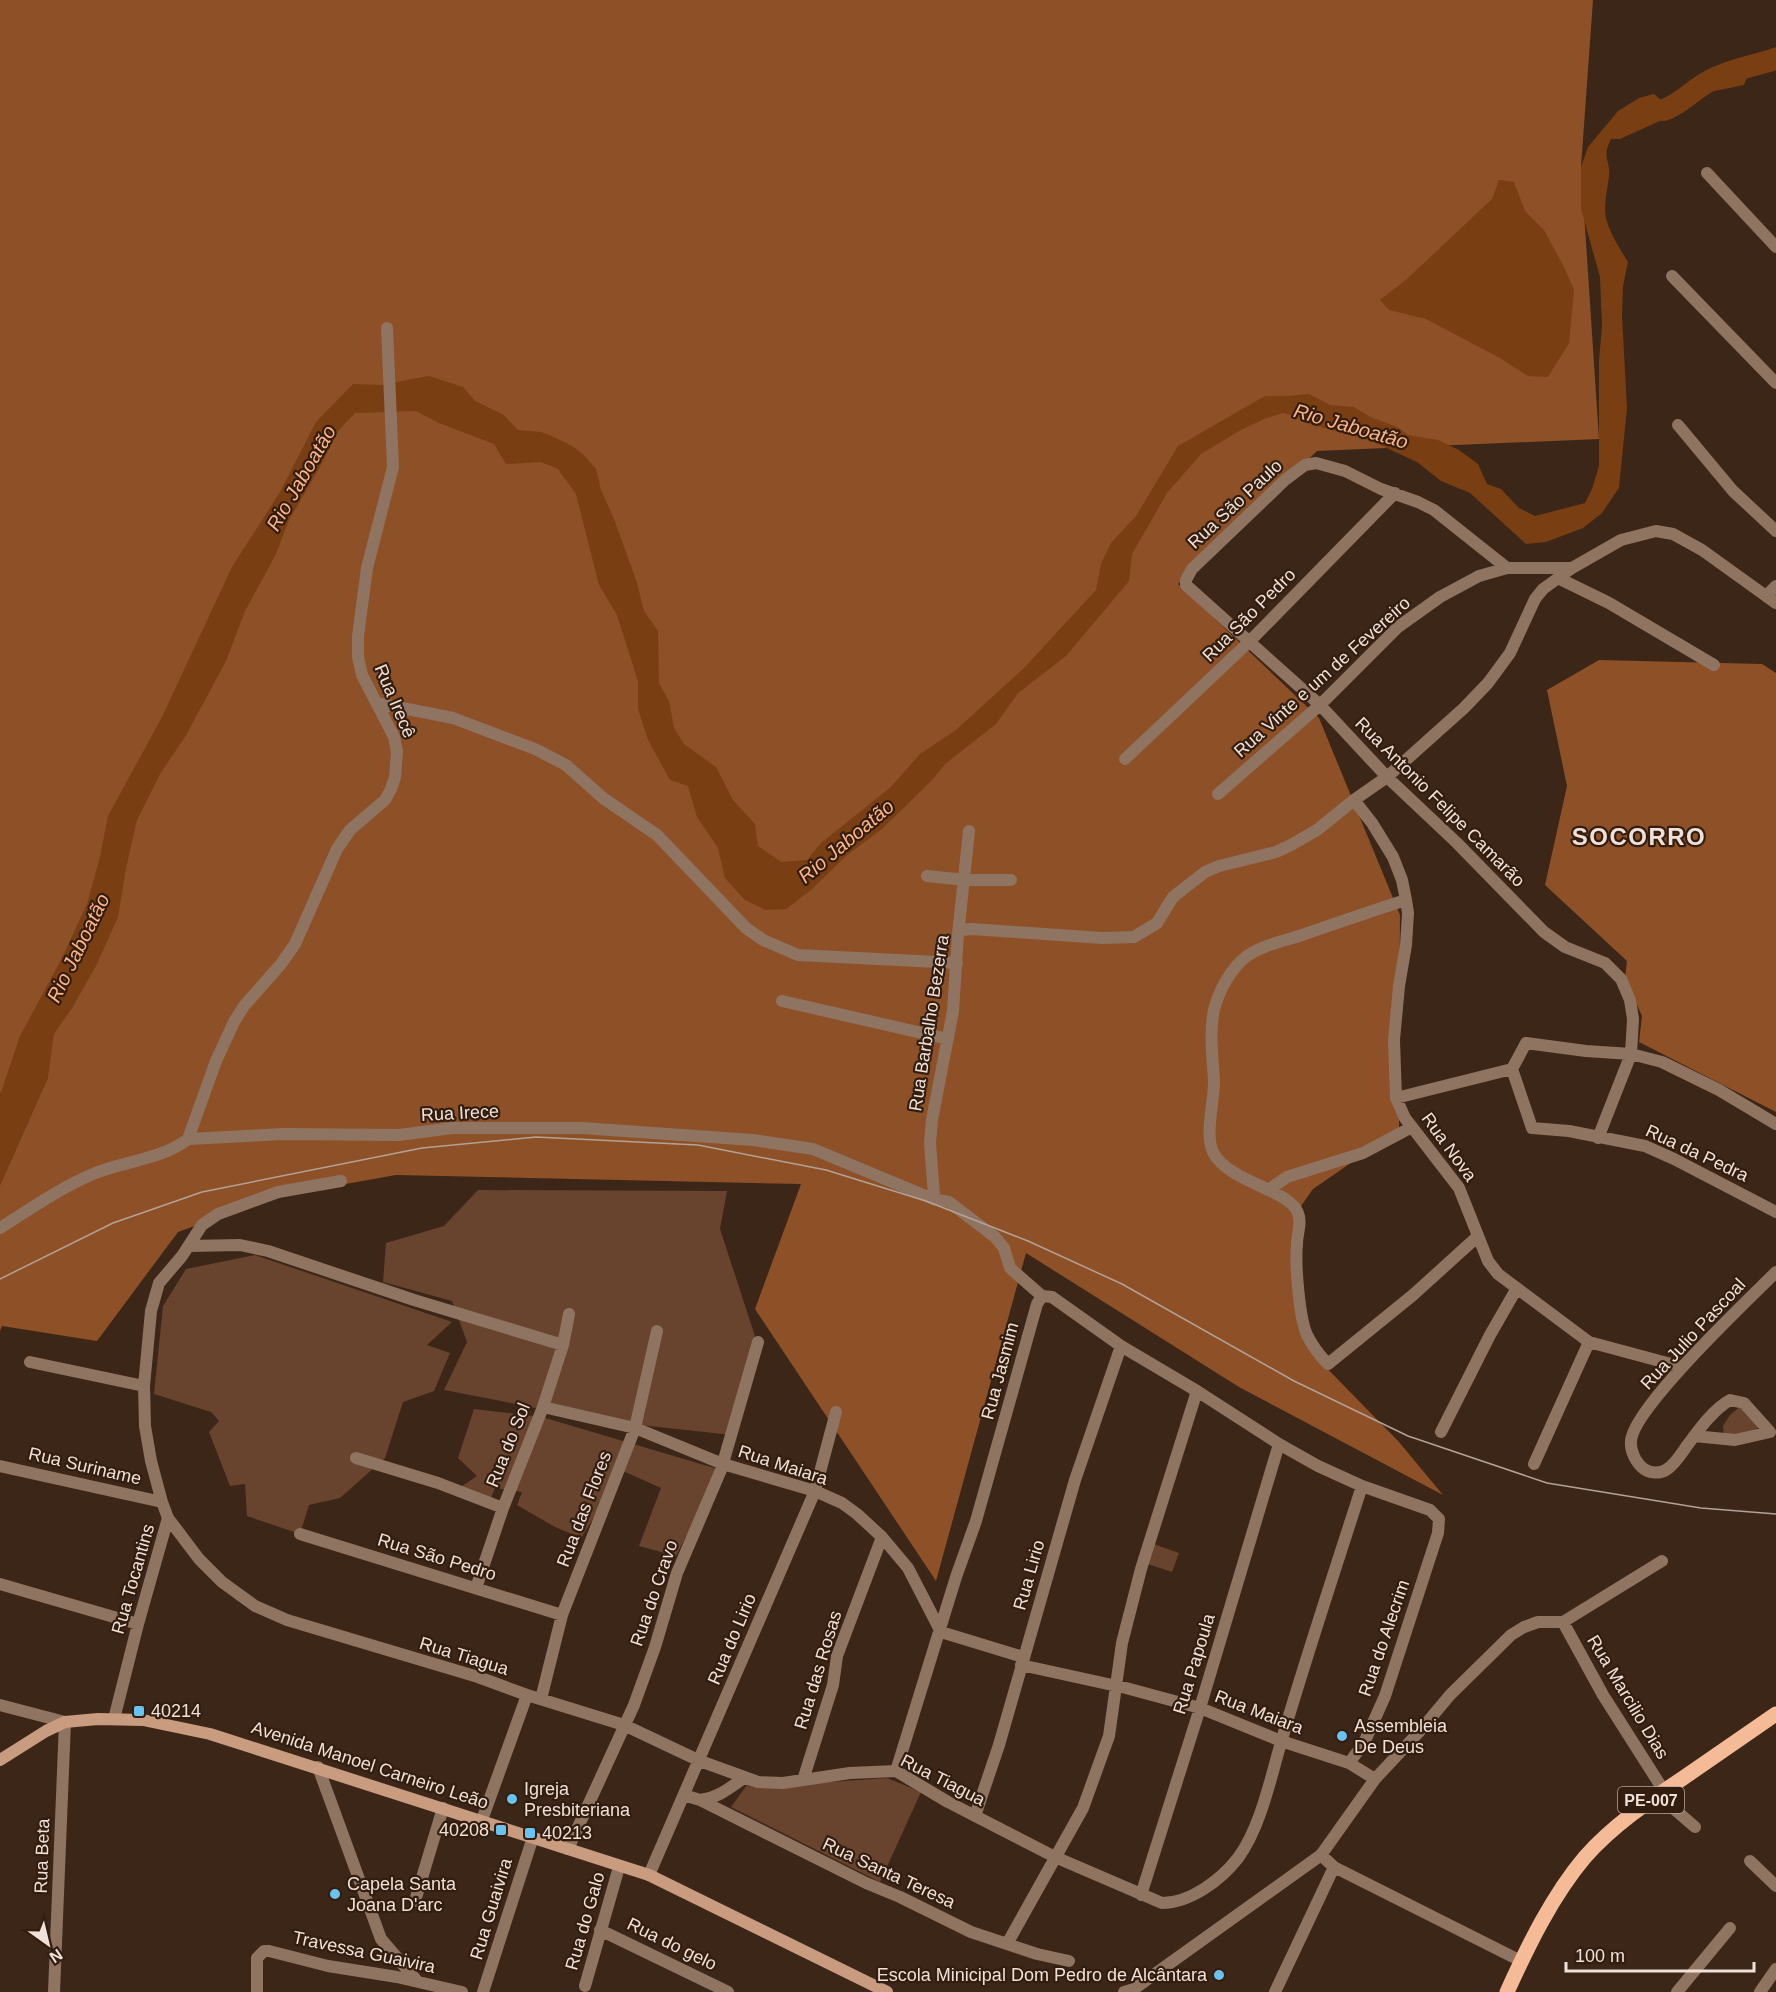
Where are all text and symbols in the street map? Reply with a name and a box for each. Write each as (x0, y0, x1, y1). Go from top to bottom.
water label: Rio Jaboatão (1291, 399, 1411, 453)
water label: Rio Jaboatão (262, 421, 340, 535)
street label: Rua São Paulo (1184, 455, 1286, 553)
street label: Rua São Pedro (1198, 564, 1300, 666)
street label: Rua Vinte e um de Fevereiro (1230, 593, 1414, 761)
street label: Rua Irecê (371, 661, 419, 741)
street label: Rua Antonio Felipe Camarão (1351, 713, 1529, 891)
water label: Rio Jaboatão (794, 795, 898, 887)
district label: SOCORRO (1572, 823, 1706, 850)
water label: Rio Jaboatão (42, 890, 114, 1006)
street label: Rua Barbalho Bezerra (905, 933, 953, 1113)
street label: Rua Irece (421, 1101, 499, 1125)
street label: Rua Nova (1417, 1109, 1481, 1186)
street label: Rua da Pedra (1642, 1120, 1752, 1186)
street label: Rua Julio Pascoal (1637, 1274, 1749, 1394)
street label: Rua Jasmim (977, 1320, 1023, 1422)
street label: Rua do Sol (482, 1400, 534, 1490)
street label: Rua Maiara (736, 1441, 831, 1489)
street label: Rua Suriname (27, 1443, 143, 1489)
street label: Rua das Flores (553, 1448, 615, 1570)
street label: Rua Tocantins (108, 1522, 158, 1636)
street label: Rua São Pedro (375, 1529, 499, 1585)
street label: Rua do Cravo (626, 1537, 682, 1649)
street label: Rua Lirio (1009, 1538, 1049, 1612)
street label: Rua do Alecrim (1355, 1577, 1413, 1699)
street label: Rua do Lirio (704, 1590, 760, 1688)
street label: Rua das Rosas (790, 1608, 846, 1732)
street label: Rua Papoula (1169, 1610, 1219, 1717)
street label: Rua Marcilio Dias (1583, 1631, 1673, 1763)
street label: Rua Tiagua (417, 1633, 512, 1679)
street label: Rua Maiara (1212, 1686, 1307, 1738)
place label: 40214 (151, 1701, 201, 1721)
marker: 40214 (132, 1704, 146, 1718)
place label: Assembleia De Deus (1354, 1716, 1448, 1757)
street label: Avenida Manoel Carneiro Leão (249, 1717, 491, 1813)
marker: Assembleia De Deus (1335, 1729, 1349, 1743)
street label: Rua Tiagua (897, 1750, 989, 1810)
place label: Igreja Presbiteriana (524, 1779, 631, 1820)
road number: PE-007 (1618, 1787, 1684, 1813)
marker: Igreja Presbiteriana (505, 1792, 519, 1806)
street label: Rua Beta (31, 1817, 53, 1894)
place label: 40208 (439, 1820, 489, 1840)
marker: 40208 (494, 1823, 508, 1837)
place label: 40213 (542, 1823, 592, 1843)
marker: 40213 (523, 1826, 537, 1840)
street label: Rua Santa Teresa (820, 1834, 959, 1913)
street label: Rua Guaivira (466, 1855, 516, 1962)
street label: Rua do Galo (561, 1870, 609, 1972)
place label: Capela Santa Joana D'arc (347, 1874, 457, 1915)
marker: Capela Santa Joana D'arc (328, 1887, 342, 1901)
north arrow (18, 1914, 78, 1974)
street label: Rua do gelo (624, 1914, 720, 1974)
street label: Travessa Guaivira (291, 1927, 438, 1977)
scale bar (1566, 1935, 1754, 1973)
text: N (47, 1946, 66, 1966)
text: 100 m (1575, 1946, 1625, 1966)
place label: Escola Minicipal Dom Pedro de Alcântara (877, 1965, 1208, 1985)
marker: Escola Minicipal Dom Pedro de Alcântara (1212, 1968, 1226, 1982)

